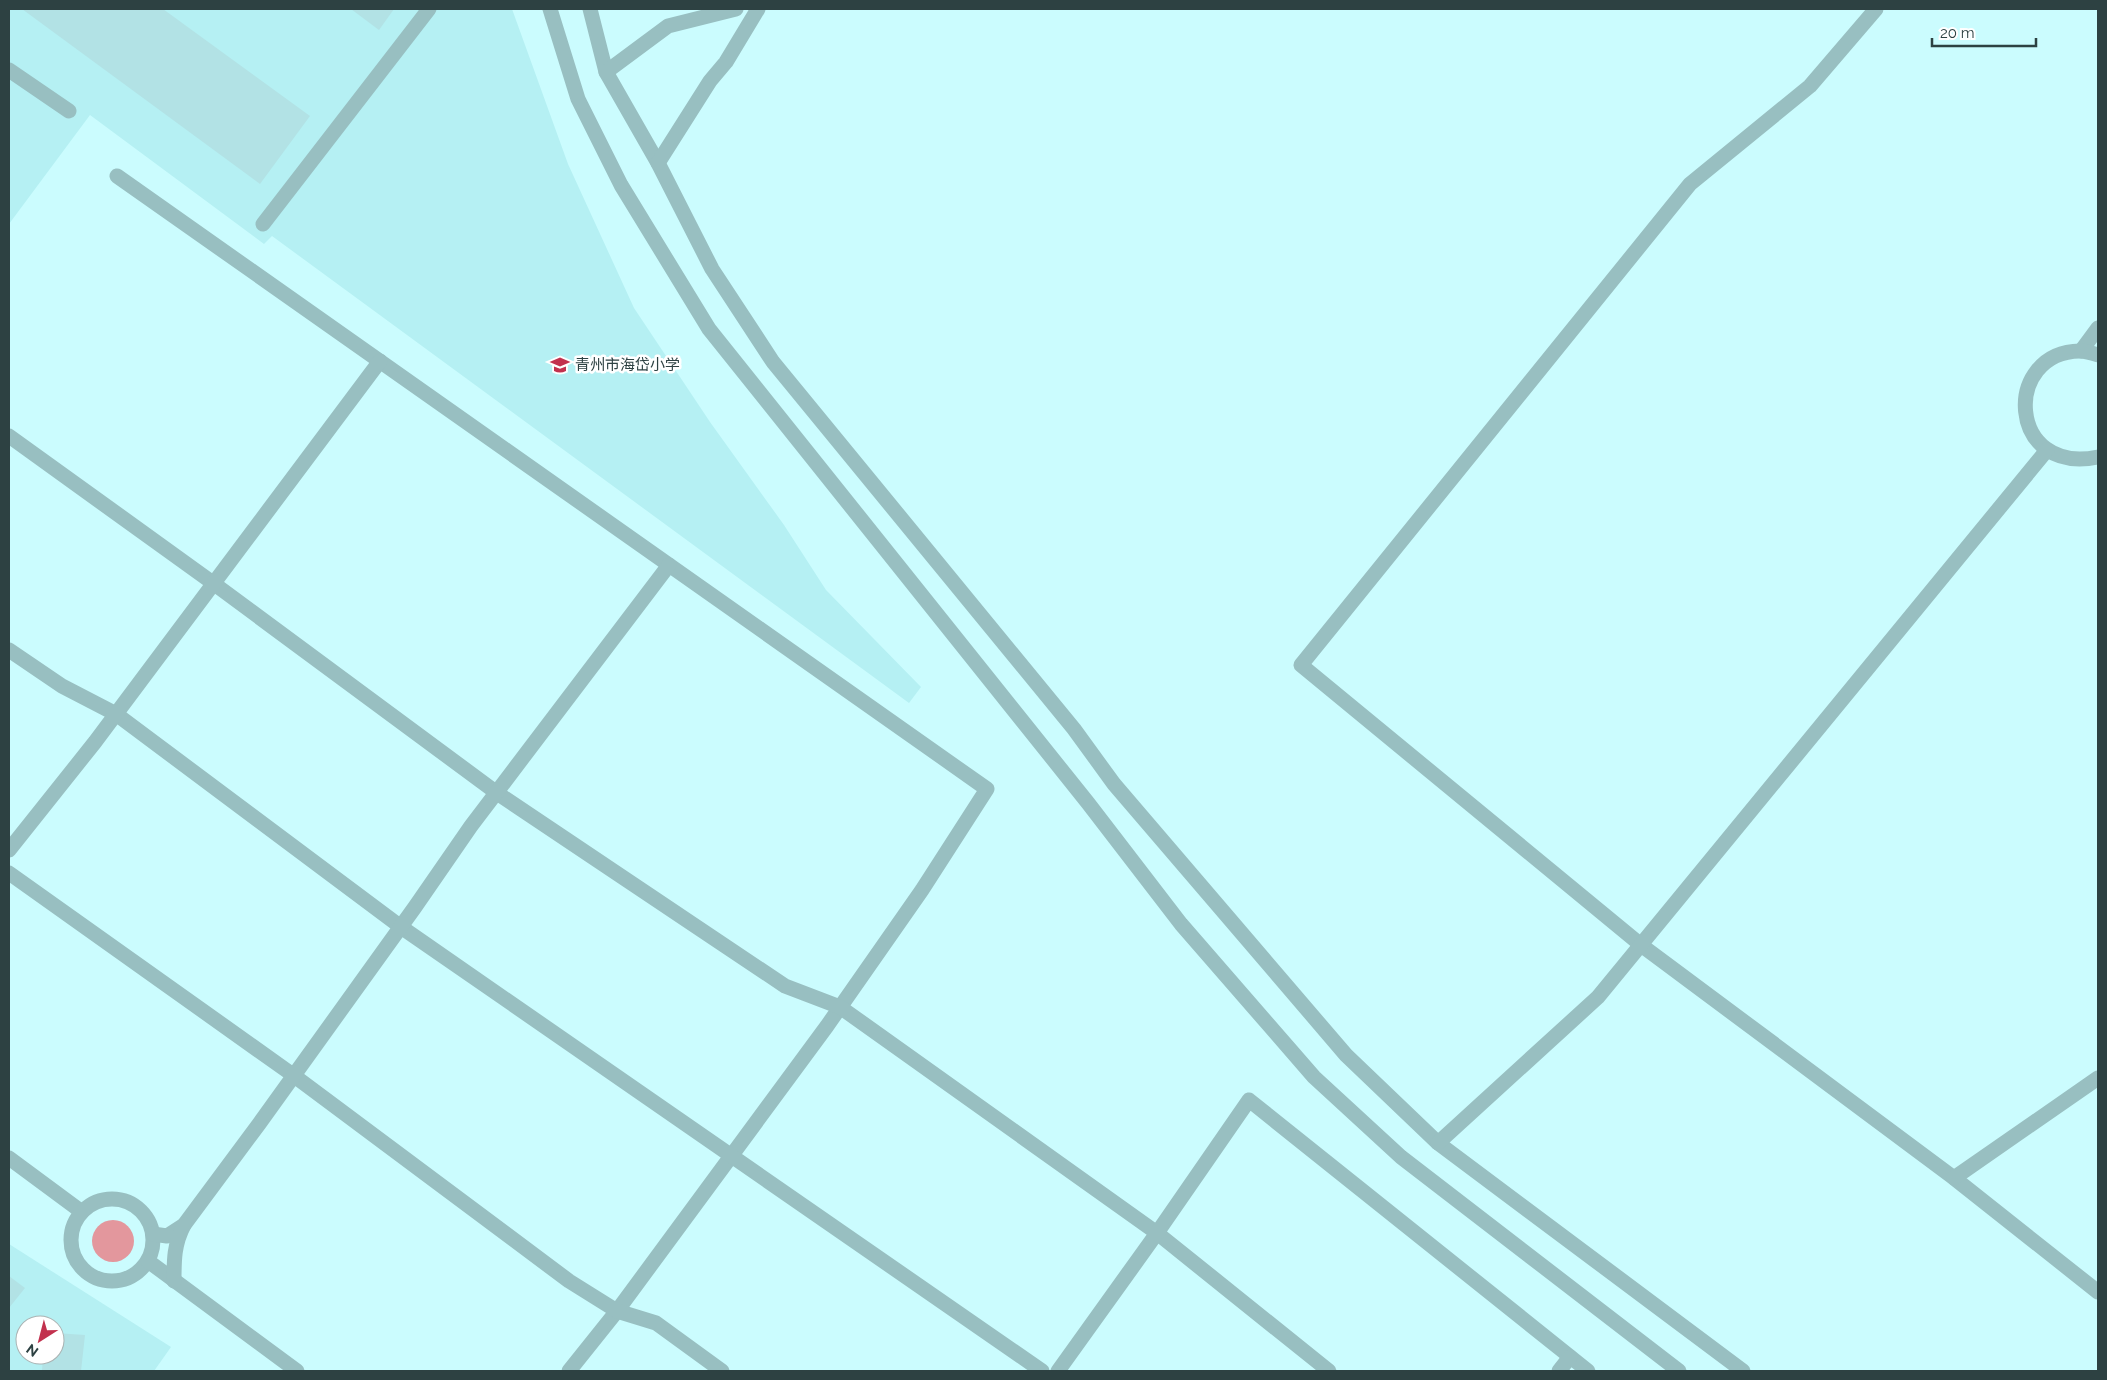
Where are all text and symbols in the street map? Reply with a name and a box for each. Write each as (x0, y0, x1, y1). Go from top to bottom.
scale bar (1932, 15, 2036, 47)
text: 20 m (1940, 24, 1975, 42)
school or university icon: 青州市海岱小学 (549, 354, 571, 376)
place label: 青州市海岱小学 (575, 356, 680, 374)
north arrow (15, 1315, 65, 1365)
text: N (23, 1341, 41, 1360)

